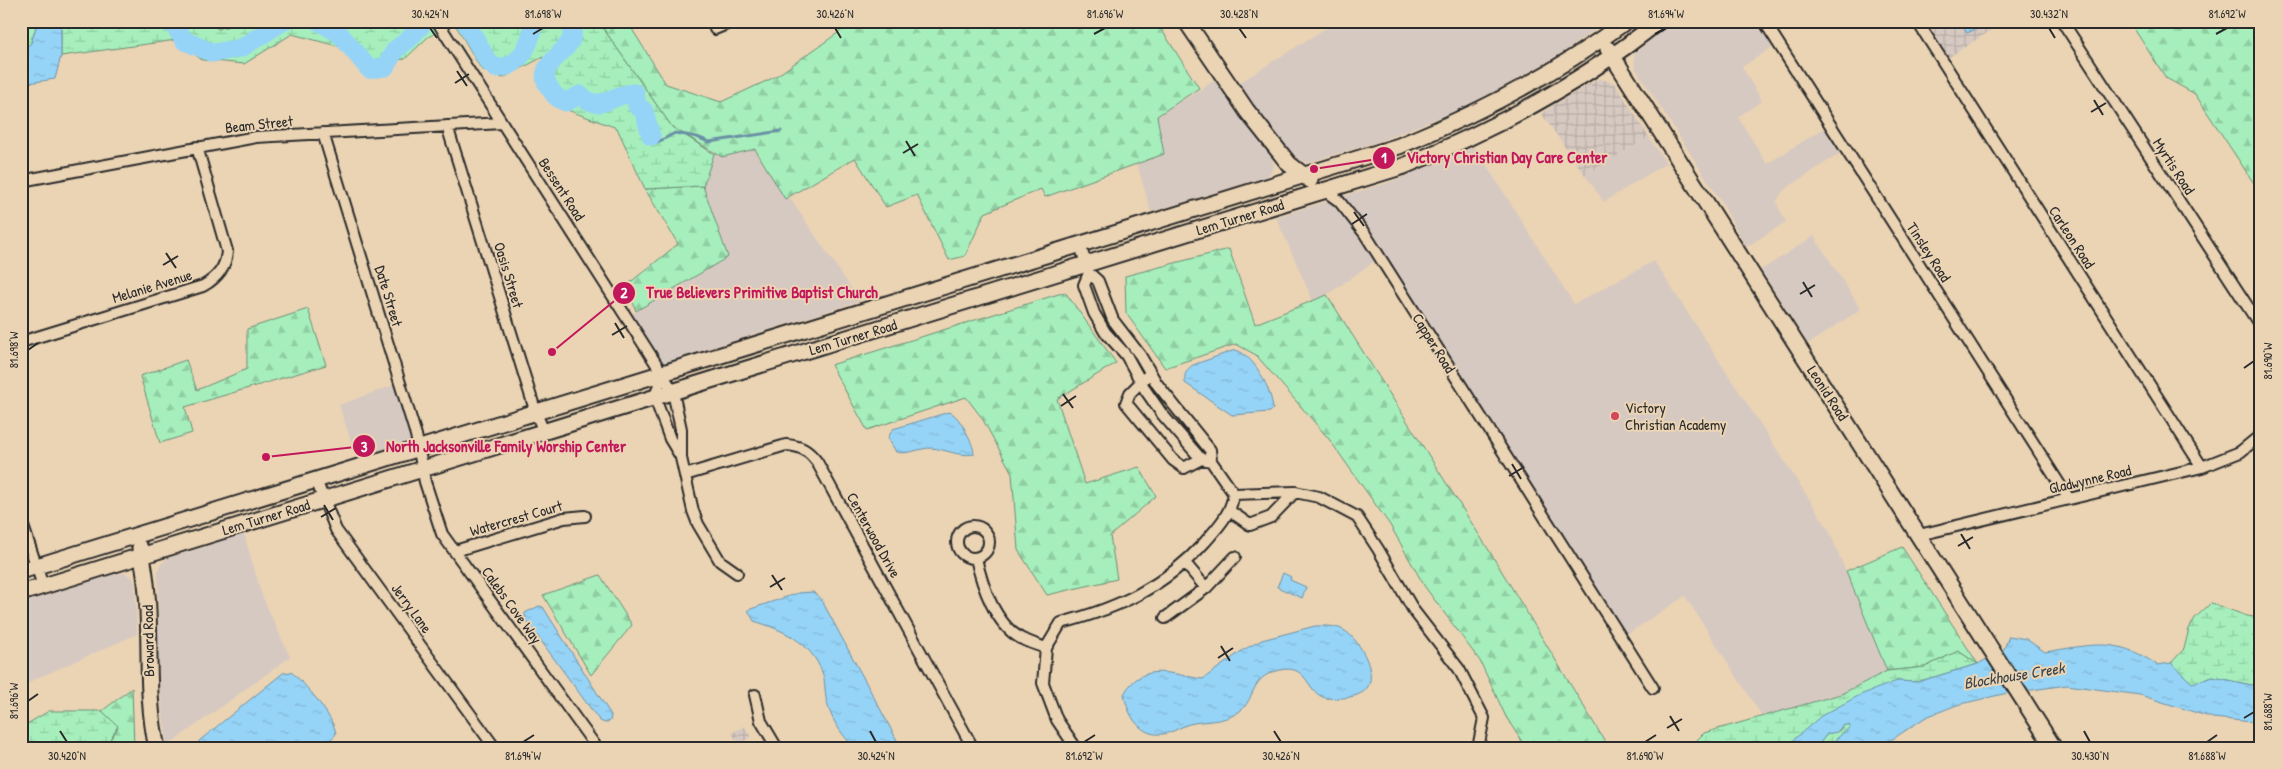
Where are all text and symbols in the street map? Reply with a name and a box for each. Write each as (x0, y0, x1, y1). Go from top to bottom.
text: 30.424°N (411, 5, 449, 22)
text: 81.698°W (525, 5, 562, 22)
text: 30.426°N (816, 5, 854, 22)
text: 81.696°W (1087, 5, 1124, 22)
text: 30.428°N (1220, 5, 1258, 22)
text: 81.694°W (1648, 5, 1685, 22)
text: 30.432°N (2030, 5, 2068, 22)
text: 81.692°W (2208, 5, 2246, 22)
street label: Beam Street (224, 110, 295, 138)
street label: Myrtis Road (2148, 134, 2200, 198)
callout: Victory Christian Day Care Center (1372, 142, 1618, 173)
text: Victory Christian Day Care Center (1407, 146, 1608, 169)
text: 1 (1381, 147, 1387, 168)
street label: Bessent Road (534, 153, 590, 225)
street label: Lem Turner Road (1194, 194, 1287, 240)
street label: Carleon Road (2044, 202, 2100, 272)
street label: Tinsley Road (1902, 218, 1956, 286)
street label: Oasis Street (489, 240, 529, 311)
street label: Date Street (370, 263, 408, 330)
street label: Melanie Avenue (110, 264, 194, 308)
callout: True Believers Primitive Baptist Church (611, 277, 888, 308)
text: True Believers Primitive Baptist Church (645, 281, 878, 304)
text: 2 (620, 282, 628, 303)
street label: Capper Road (1407, 309, 1461, 377)
street label: Lem Turner Road (807, 314, 900, 360)
text: 81.698°W (5, 331, 22, 368)
text: 81.690°W (2259, 342, 2276, 379)
street label: Leonid Road (1802, 361, 1854, 425)
place label: Victory Christian Academy (1625, 397, 1726, 435)
marker: Victory Christian Academy (1609, 410, 1621, 422)
callout: North Jacksonville Family Worship Center (351, 431, 636, 462)
text: North Jacksonville Family Worship Center (386, 435, 627, 458)
text: 3 (361, 436, 368, 457)
street label: Gladwynne Road (2047, 459, 2133, 499)
street label: Centerwood Drive (842, 489, 906, 581)
street label: Lem Turner Road (220, 494, 313, 540)
street label: Watercrest Court (467, 495, 565, 541)
street label: Calebs Cove Way (477, 562, 547, 648)
street label: Jerry Lane (387, 579, 437, 637)
street label: Broward Road (137, 605, 159, 677)
water label: Blockhouse Creek (1962, 656, 2067, 694)
text: 81.696°W (5, 682, 22, 719)
text: 81.688°W (2259, 693, 2276, 731)
text: 30.420°N (48, 747, 86, 764)
text: 81.694°W (505, 747, 542, 764)
text: 30.424°N (857, 747, 895, 764)
text: 81.692°W (1065, 747, 1103, 764)
text: 30.426°N (1262, 747, 1300, 764)
text: 81.690°W (1627, 747, 1664, 764)
text: 30.430°N (2071, 747, 2109, 764)
text: 81.688°W (2188, 747, 2226, 764)

